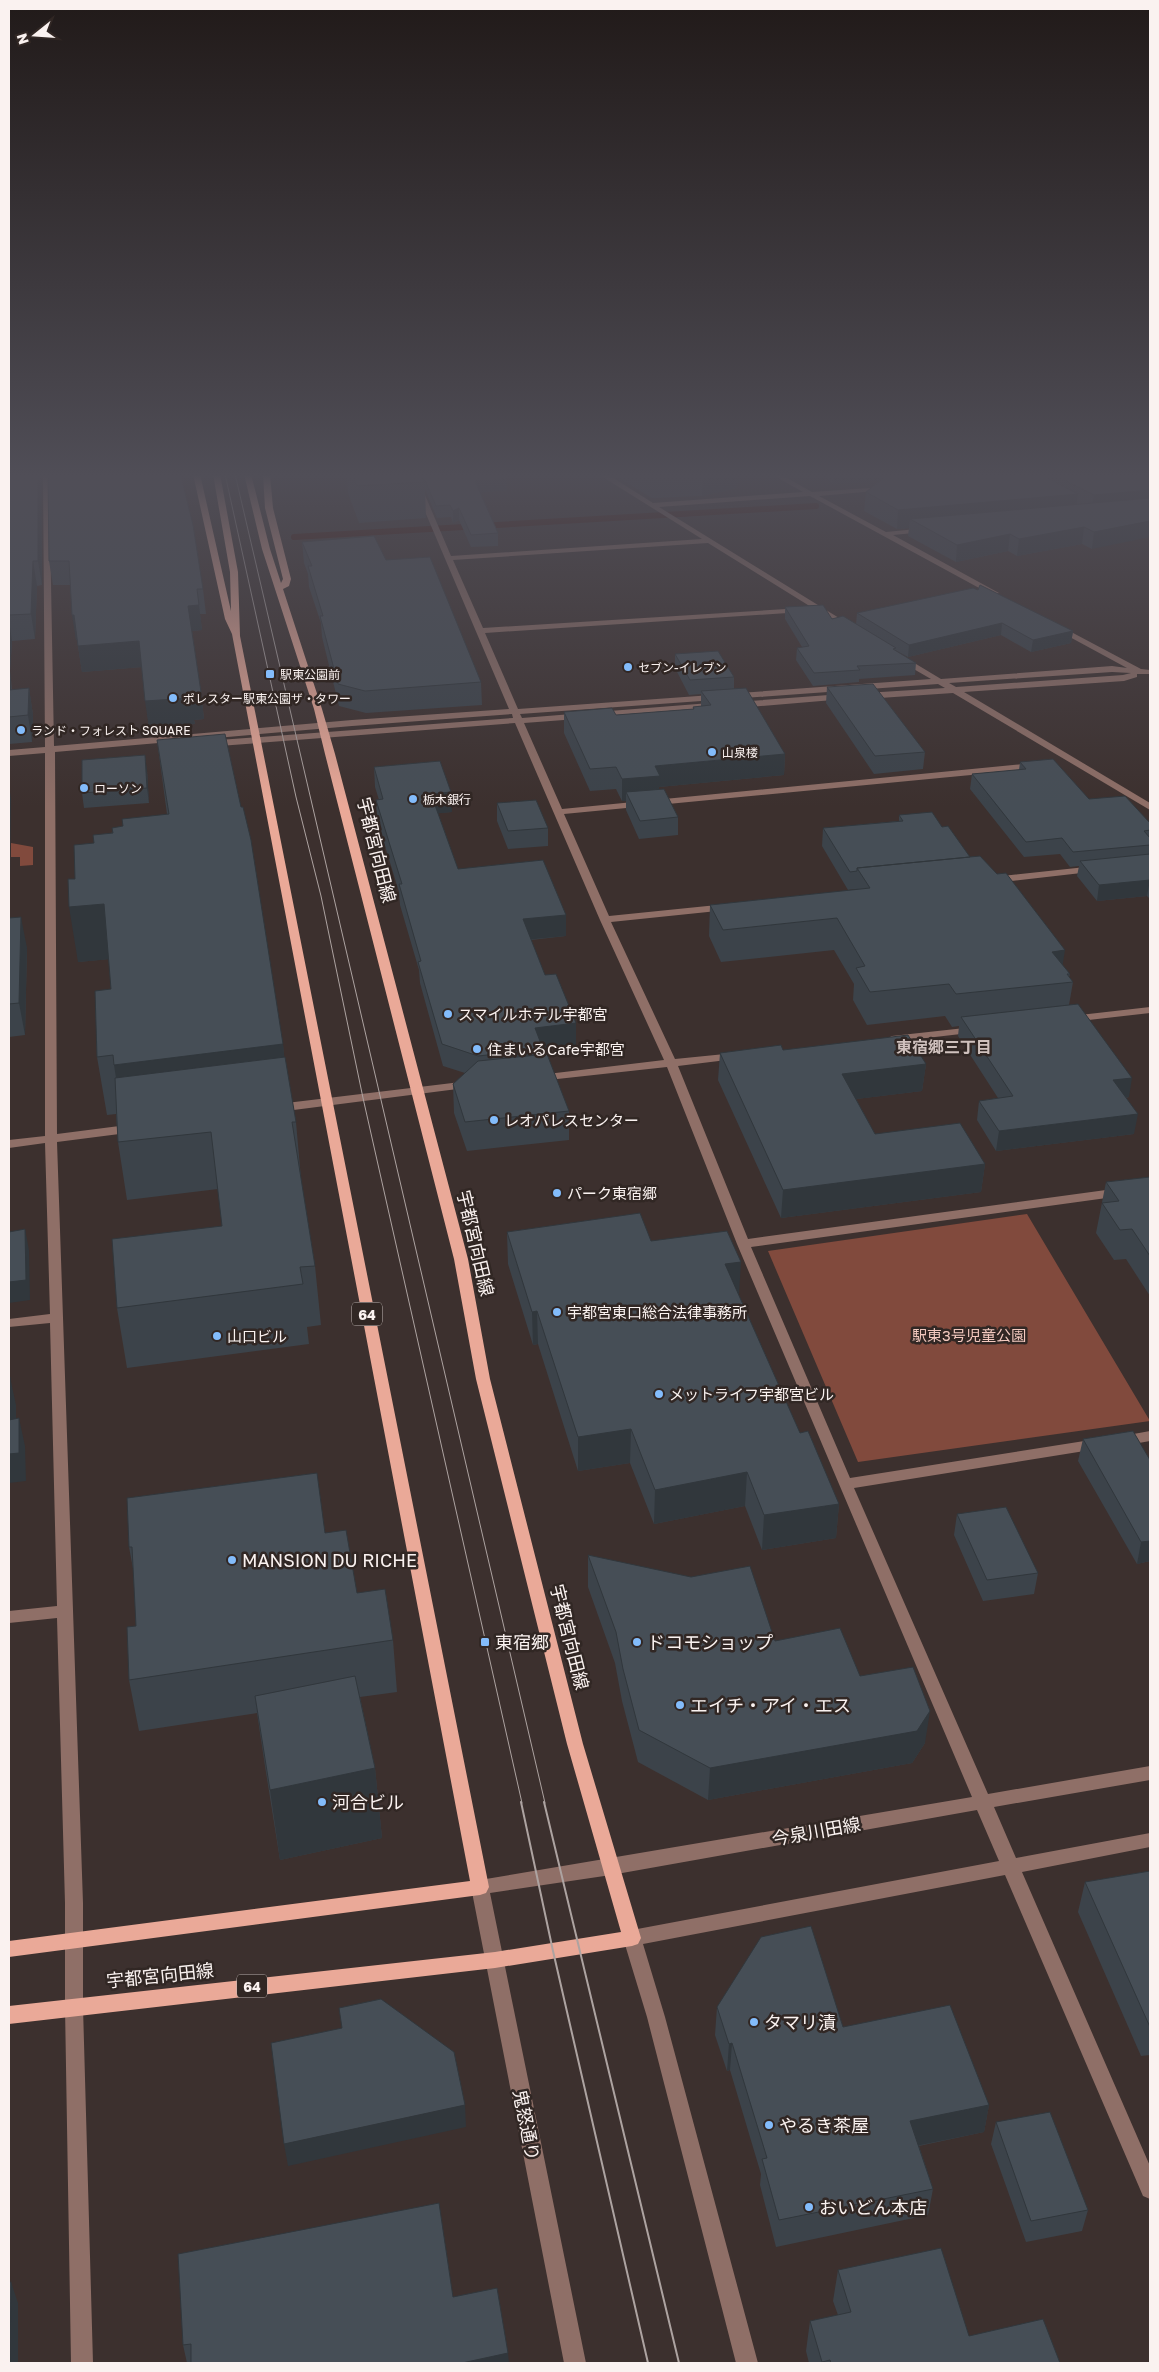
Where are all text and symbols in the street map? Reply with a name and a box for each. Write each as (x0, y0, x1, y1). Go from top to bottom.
north arrow (10, 10, 60, 60)
text: N (12, 31, 32, 47)
place label: セブン-イレブン (638, 660, 727, 675)
marker: セブン-イレブン (622, 661, 634, 673)
place label: 駅東公園前 (280, 667, 340, 682)
marker: 駅東公園前 (264, 668, 276, 680)
place label: ポレスター駅東公園ザ・タワー (183, 691, 351, 706)
marker: ポレスター駅東公園ザ・タワー (167, 692, 179, 704)
place label: ランド・フォレスト SQUARE (31, 723, 190, 738)
marker: ランド・フォレスト SQUARE (15, 724, 27, 736)
place label: 山泉楼 (722, 745, 758, 760)
marker: 山泉楼 (706, 746, 718, 758)
place label: ローソン (94, 781, 142, 796)
marker: ローソン (78, 782, 90, 794)
place label: 栃木銀行 (423, 792, 471, 807)
marker: 栃木銀行 (407, 793, 419, 805)
street label: 宇都宮向田線 (353, 795, 401, 905)
place label: スマイルホテル宇都宮 (458, 1005, 608, 1023)
marker: スマイルホテル宇都宮 (442, 1008, 454, 1020)
district label: 東宿郷三丁目 (896, 1037, 992, 1057)
place label: 住まいるCafe宇都宮 (487, 1040, 625, 1058)
marker: 住まいるCafe宇都宮 (471, 1043, 483, 1055)
place label: レオパレスセンター (504, 1111, 639, 1129)
marker: レオパレスセンター (488, 1114, 500, 1126)
place label: パーク東宿郷 (567, 1184, 657, 1202)
marker: パーク東宿郷 (551, 1187, 563, 1199)
street label: 宇都宮向田線 (453, 1188, 499, 1298)
road number: 64 (352, 1302, 382, 1326)
place label: 宇都宮東口総合法律事務所 (567, 1303, 747, 1321)
marker: 宇都宮東口総合法律事務所 (551, 1306, 563, 1318)
park label: 駅東3号児童公園 (912, 1326, 1026, 1344)
place label: 山口ビル (227, 1327, 287, 1345)
marker: 山口ビル (211, 1330, 223, 1342)
place label: メットライフ宇都宮ビル (669, 1385, 834, 1403)
marker: メットライフ宇都宮ビル (653, 1388, 665, 1400)
place label: MANSION DU RICHE (242, 1549, 417, 1571)
marker: MANSION DU RICHE (226, 1554, 238, 1566)
street label: 宇都宮向田線 (546, 1582, 594, 1692)
place label: 東宿郷 (495, 1631, 549, 1653)
place label: ドコモショップ (647, 1631, 773, 1653)
marker: 東宿郷 (479, 1636, 491, 1648)
marker: ドコモショップ (631, 1636, 643, 1648)
place label: エイチ・アイ・エス (690, 1694, 851, 1716)
marker: エイチ・アイ・エス (674, 1699, 686, 1711)
place label: 河合ビル (332, 1791, 404, 1813)
marker: 河合ビル (316, 1796, 328, 1808)
street label: 今泉川田線 (770, 1812, 862, 1850)
street label: 宇都宮向田線 (105, 1958, 215, 1992)
road number: 64 (237, 1974, 267, 1998)
place label: タマリ漬 (764, 2011, 836, 2033)
marker: タマリ漬 (748, 2016, 760, 2028)
street label: 鬼怒通り (509, 2088, 545, 2162)
place label: やるき茶屋 (779, 2114, 869, 2136)
marker: やるき茶屋 (763, 2119, 775, 2131)
place label: おいどん本店 (819, 2196, 927, 2218)
marker: おいどん本店 (803, 2201, 815, 2213)

